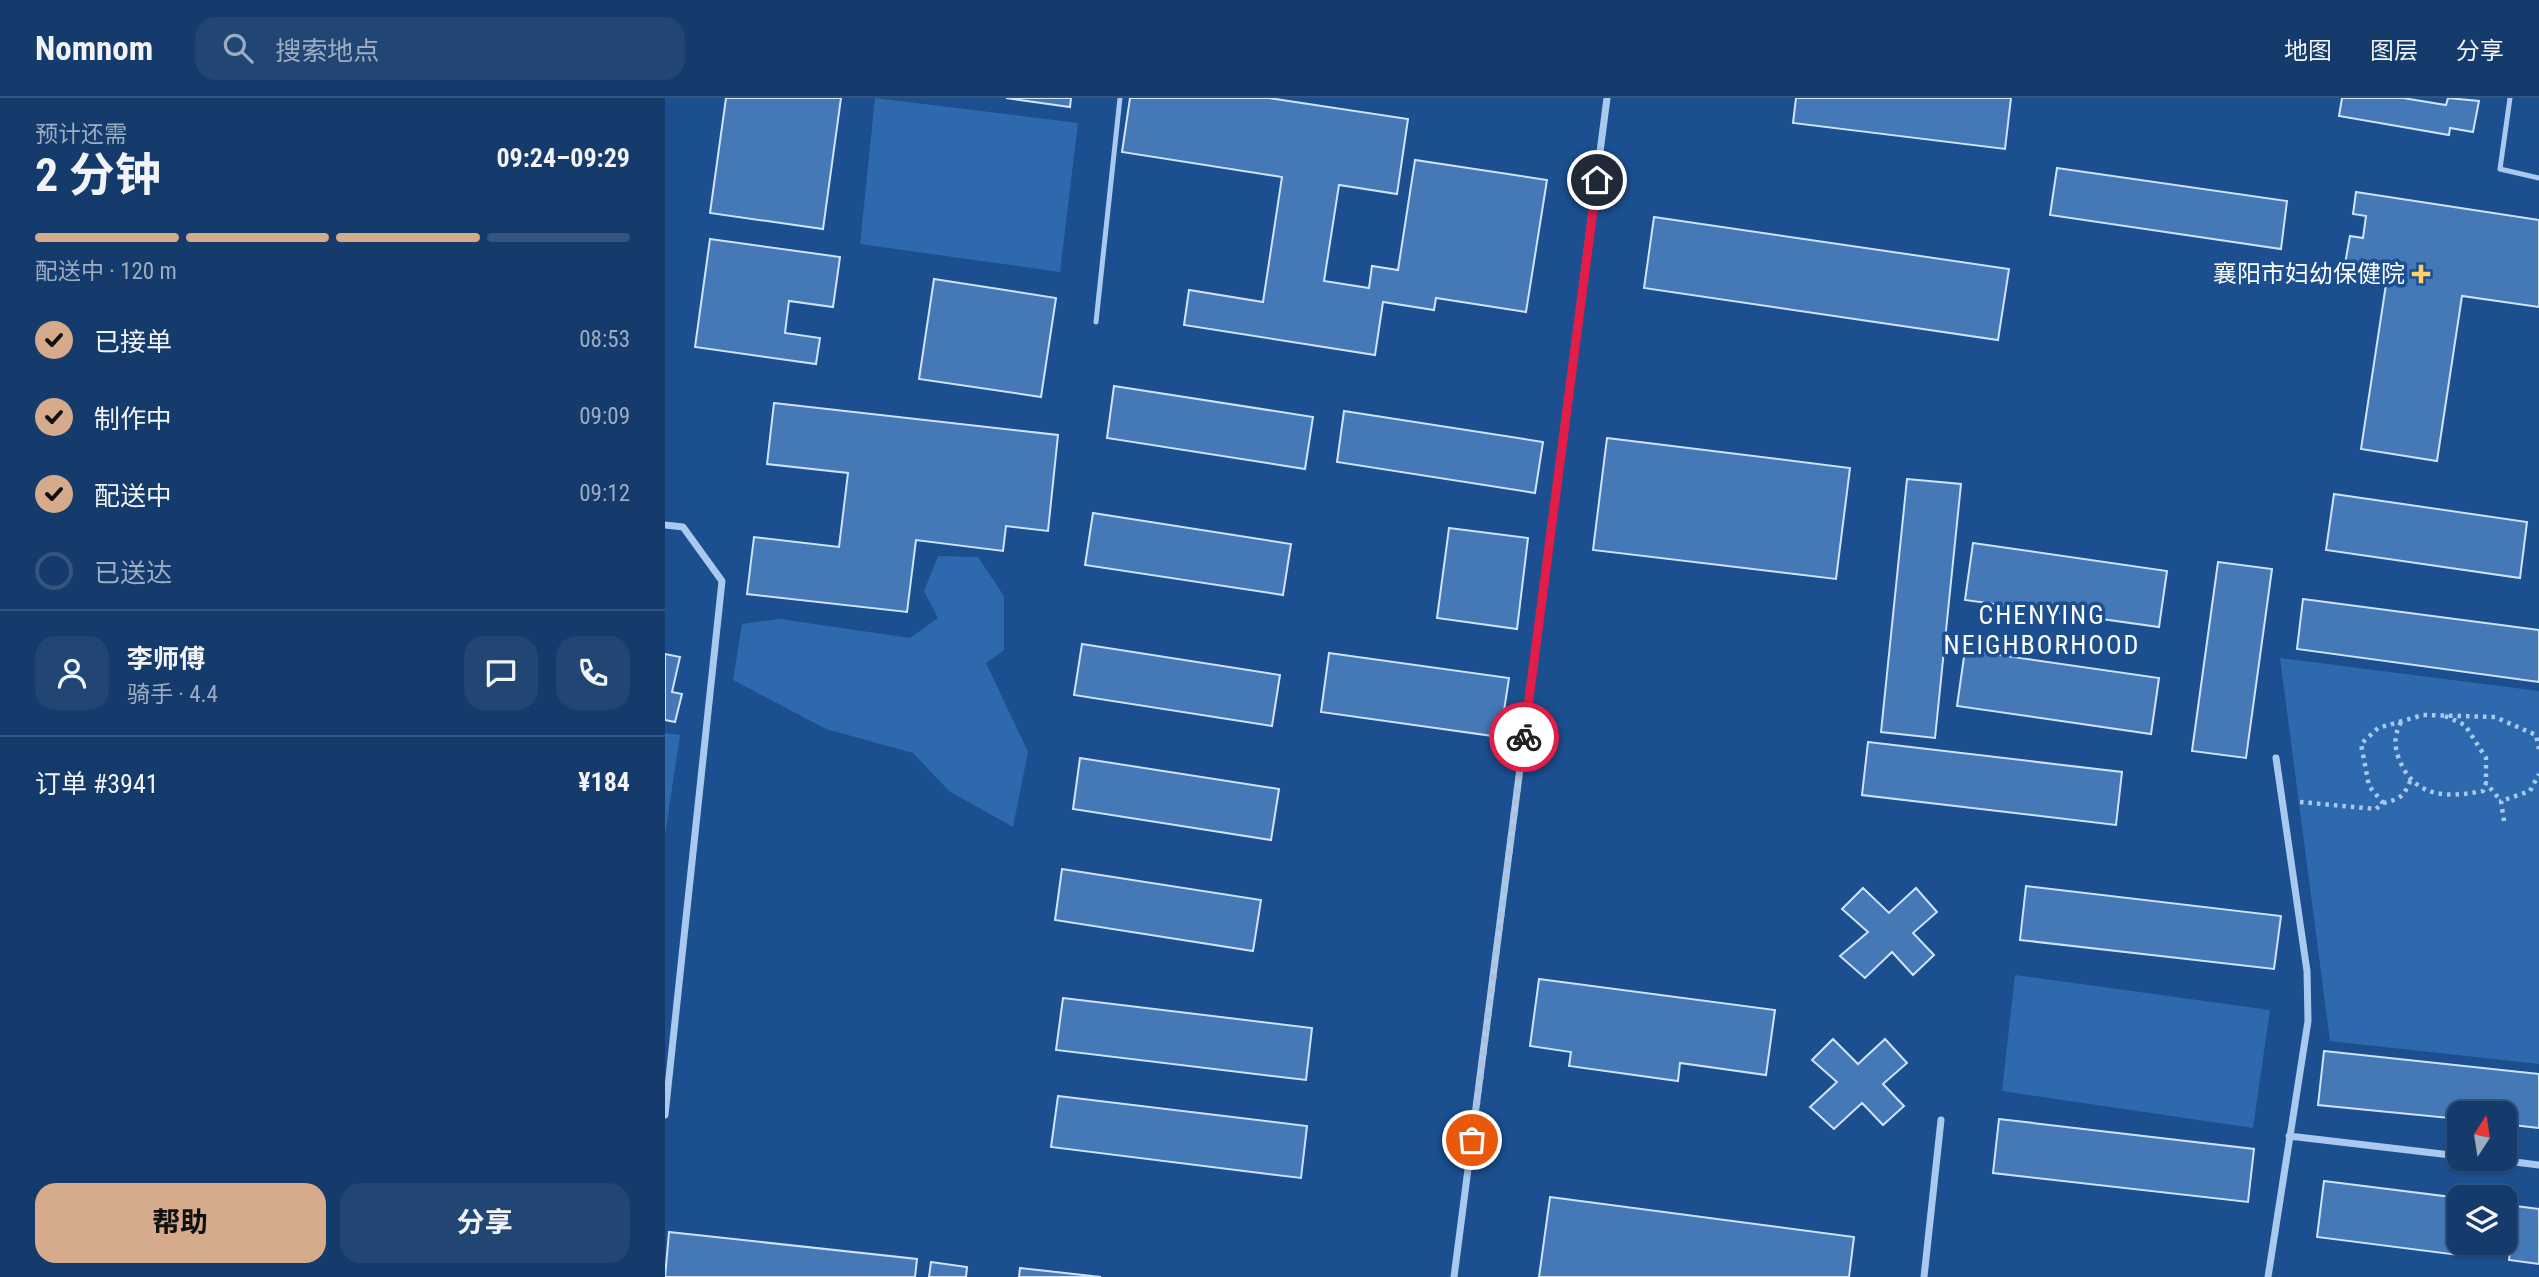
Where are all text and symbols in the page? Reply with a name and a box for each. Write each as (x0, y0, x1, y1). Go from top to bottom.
search box (195, 17, 685, 80)
text: Nomnom (35, 29, 153, 68)
icon: search (219, 29, 257, 67)
text: 搜索地点 (275, 36, 379, 66)
text: 地图 (2284, 37, 2332, 65)
text: 图层 (2370, 37, 2418, 65)
text: 分享 (2456, 37, 2504, 65)
text: 预计还需 (35, 121, 127, 148)
text: 09:24–09:29 (496, 143, 630, 173)
text: 2 分钟 (35, 148, 161, 202)
pin (1567, 150, 1627, 210)
icon: home (1578, 161, 1616, 199)
text: 配送中 · 120 m (35, 258, 177, 285)
place label: 襄阳市妇幼保健院 (2213, 260, 2405, 288)
marker: 襄阳市妇幼保健院 (2411, 264, 2431, 284)
icon: check (35, 321, 73, 359)
text: 08:53 (579, 326, 630, 353)
text: 已接单 (94, 327, 172, 357)
icon: check (35, 398, 73, 436)
text: 09:09 (579, 403, 630, 430)
text: 制作中 (94, 404, 172, 434)
icon: check (35, 475, 73, 513)
text: 09:12 (579, 480, 630, 507)
text: 配送中 (94, 481, 172, 511)
text: 已送达 (94, 558, 172, 588)
district label: CHENYING NEIGHBORHOOD (1944, 600, 2140, 660)
button: person (35, 636, 109, 710)
button: chat (464, 636, 538, 710)
button: phone (556, 636, 630, 710)
text: 李师傅 (127, 644, 205, 674)
text: 骑手 · 4.4 (127, 681, 218, 708)
courier (1489, 702, 1559, 772)
icon: bike (1505, 718, 1543, 756)
text: ¥184 (578, 767, 630, 797)
text: 订单 #3941 (35, 769, 159, 799)
north arrow (2447, 1101, 2517, 1171)
map controls (2447, 1101, 2517, 1255)
pin (1442, 1110, 1502, 1170)
icon: bag (1453, 1121, 1491, 1159)
button: 帮助 (35, 1183, 326, 1263)
button: 分享 (340, 1183, 630, 1263)
button: layers (2447, 1185, 2517, 1255)

